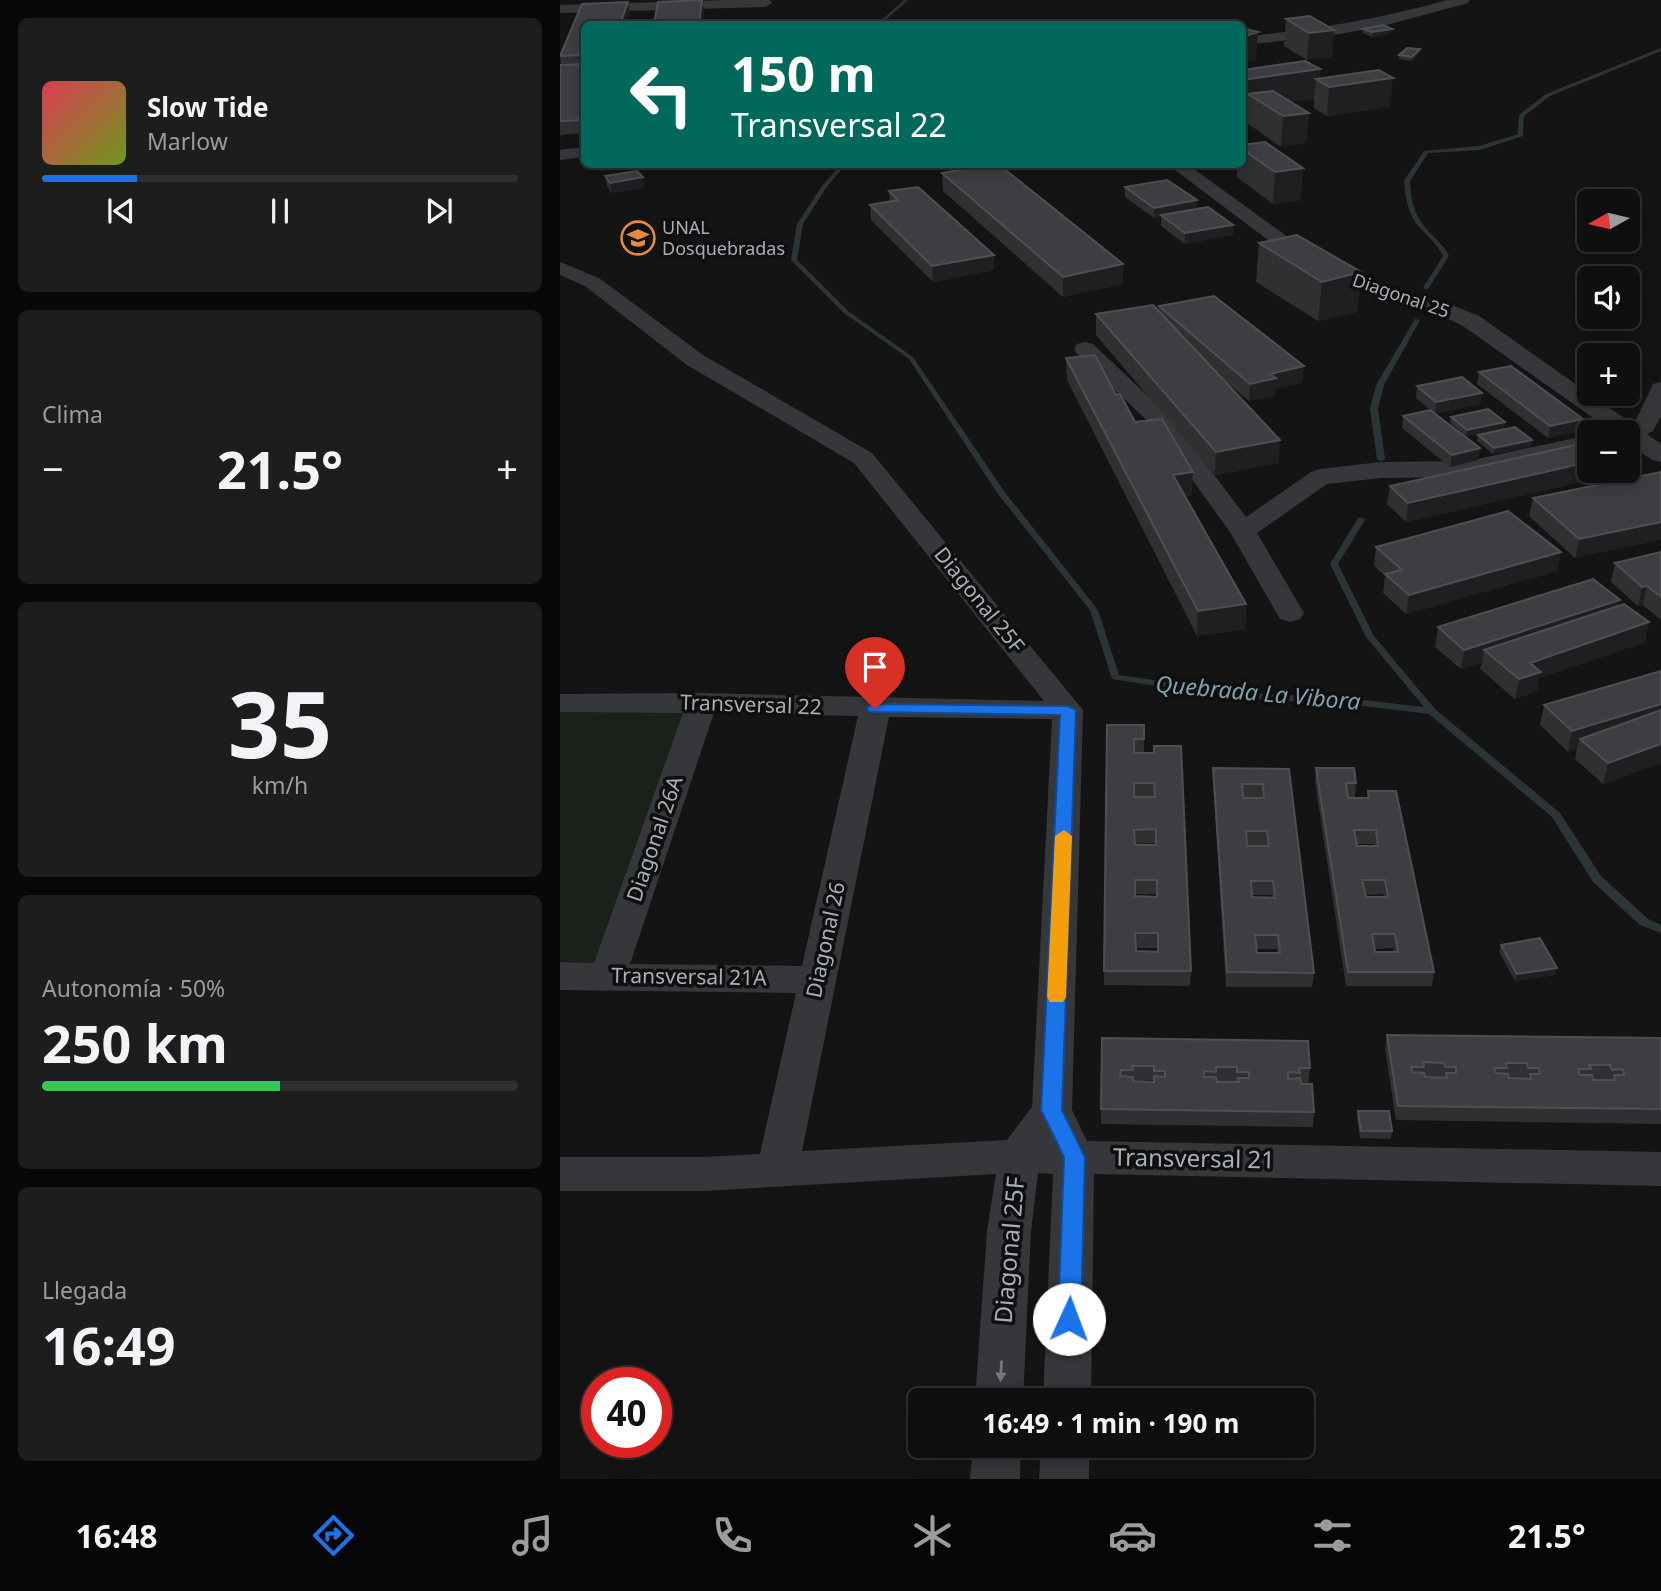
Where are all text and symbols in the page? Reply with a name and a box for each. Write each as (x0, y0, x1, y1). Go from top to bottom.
text: 150 m (731, 40, 876, 106)
icon: left (616, 49, 707, 140)
text: Slow Tide (147, 89, 269, 125)
text: Transversal 22 (731, 103, 947, 146)
text: Marlow (147, 125, 228, 157)
north arrow (1577, 189, 1640, 252)
map controls (1577, 189, 1640, 483)
icon: previous (102, 192, 140, 230)
icon: pause (261, 192, 299, 230)
icon: next (420, 192, 458, 230)
place label: UNAL Dosquebradas (662, 215, 785, 260)
school or university icon: UNAL Dosquebradas (619, 219, 657, 257)
button: sound (1577, 266, 1640, 329)
street label: Diagonal 25 (1350, 267, 1453, 323)
button: + (1577, 343, 1640, 406)
text: Clima (42, 398, 103, 430)
button: − (1577, 420, 1640, 483)
text: 21.5° (217, 433, 343, 504)
text: − (42, 442, 64, 494)
text: + (496, 442, 518, 494)
street label: Diagonal 25F (928, 541, 1031, 658)
pin (845, 637, 905, 709)
icon: arrive (856, 648, 894, 686)
text: 35 (228, 661, 332, 785)
water label: Quebrada La Vibora (1154, 667, 1362, 717)
street label: Transversal 22 (680, 688, 822, 720)
text: km/h (252, 769, 308, 801)
street label: Diagonal 26A (619, 772, 689, 905)
street label: Diagonal 26 (799, 879, 851, 1000)
street label: Transversal 21A (611, 961, 767, 991)
text: Autonomía · 50% (42, 972, 225, 1004)
text: 250 km (42, 1007, 228, 1078)
street label: Transversal 21 (1113, 1140, 1275, 1175)
street label: Diagonal 25F (986, 1175, 1031, 1325)
text: Llegada (42, 1274, 127, 1306)
position arrow (1032, 1282, 1106, 1356)
text: 16:49 (42, 1309, 176, 1380)
one-way arrow (995, 1360, 1006, 1382)
speed limit sign: 40 (581, 1367, 672, 1458)
text: 16:49 · 1 min · 190 m (983, 1405, 1239, 1441)
icon: directions (309, 1511, 358, 1560)
icon: music (508, 1511, 557, 1560)
icon: phone (708, 1511, 757, 1560)
icon: climate (908, 1511, 957, 1560)
icon: car (1108, 1511, 1157, 1560)
icon: filters (1308, 1511, 1357, 1560)
text: 16:48 (75, 1514, 158, 1557)
text: 21.5° (1508, 1514, 1586, 1557)

